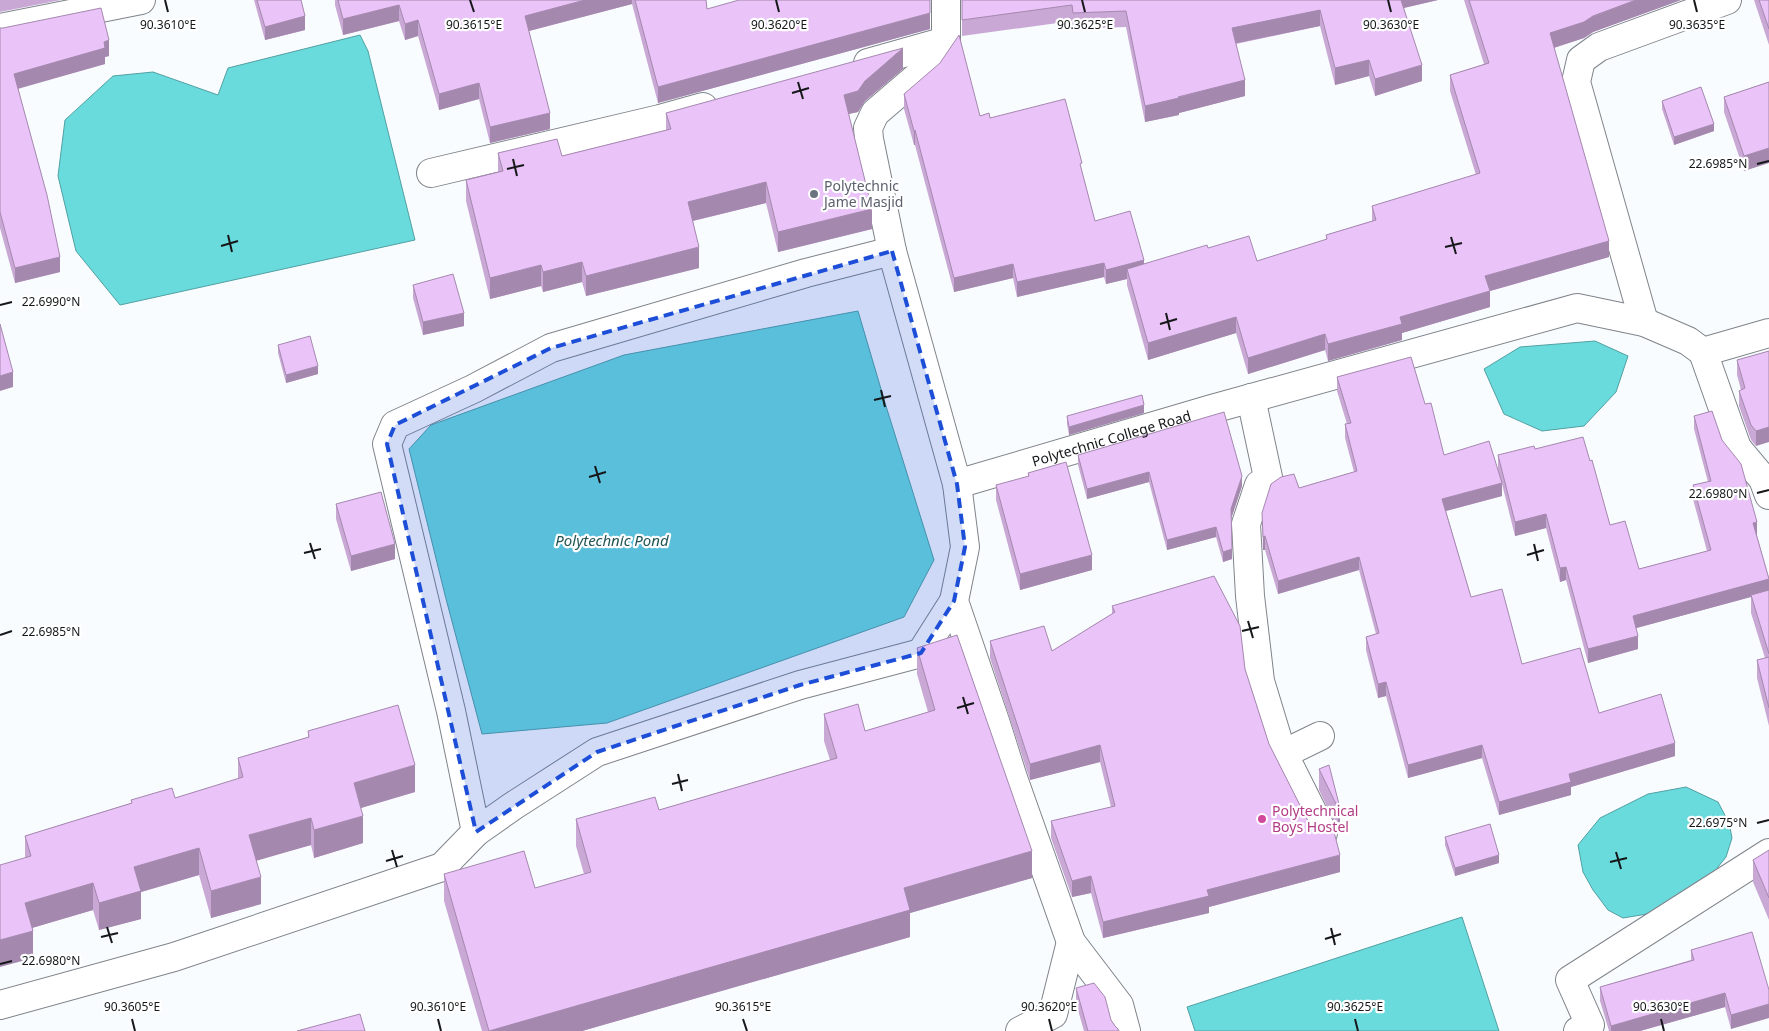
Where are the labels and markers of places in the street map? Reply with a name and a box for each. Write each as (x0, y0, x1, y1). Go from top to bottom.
place label: Polytechnic Jame Masjid (822, 176, 903, 211)
marker: Polytechnic Jame Masjid (808, 188, 820, 200)
place label: Polytechnical Boys Hostel (1272, 801, 1358, 836)
marker: Polytechnical Boys Hostel (1256, 813, 1268, 825)

